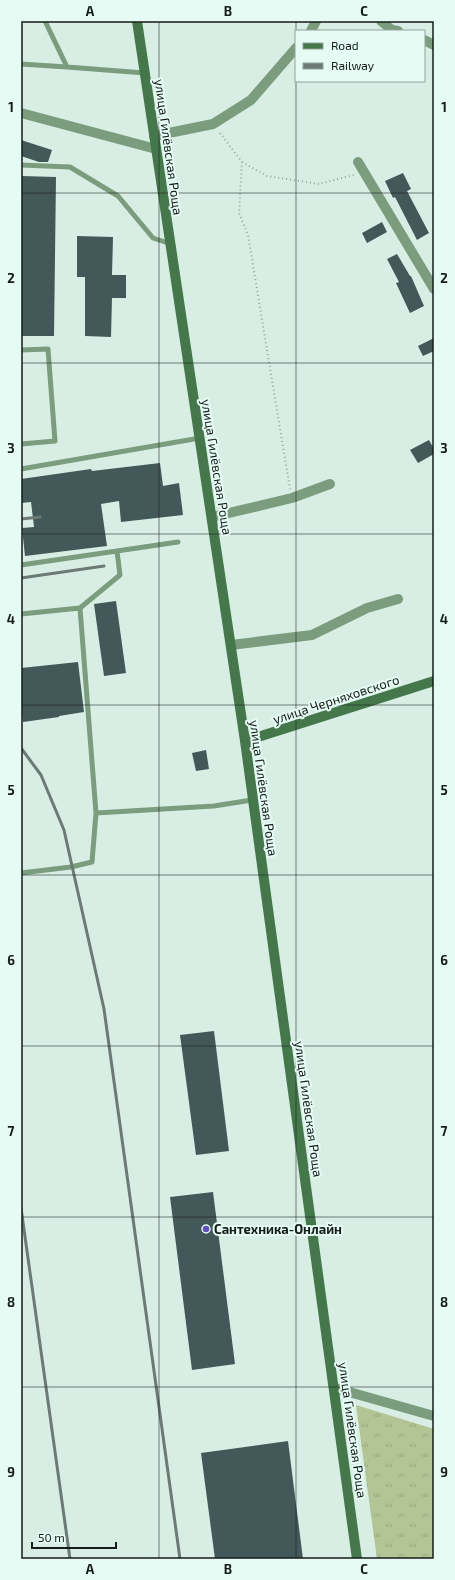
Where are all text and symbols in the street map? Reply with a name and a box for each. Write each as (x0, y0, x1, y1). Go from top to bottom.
text: A (86, 3, 95, 19)
text: B (224, 3, 232, 19)
text: C (360, 3, 368, 19)
legend (295, 30, 425, 82)
text: Road (331, 38, 359, 52)
text: Railway (331, 58, 375, 72)
street label: улица Гилёвская Роща (152, 78, 186, 216)
text: 1 (8, 99, 14, 115)
text: 1 (441, 99, 447, 115)
text: 2 (7, 270, 15, 286)
text: 2 (440, 270, 448, 286)
street label: улица Гилёвская Роща (198, 398, 236, 536)
text: 3 (7, 440, 15, 456)
text: 3 (440, 440, 448, 456)
text: 4 (7, 611, 15, 627)
text: 4 (440, 611, 448, 627)
street label: улица Черняховского (271, 671, 401, 727)
street label: улица Гилёвская Роща (247, 719, 281, 857)
text: 5 (7, 782, 15, 798)
text: 5 (440, 782, 448, 798)
text: 6 (7, 952, 15, 968)
text: 6 (440, 952, 448, 968)
street label: улица Гилёвская Роща (292, 1040, 326, 1178)
text: 7 (8, 1123, 15, 1139)
text: 7 (441, 1123, 448, 1139)
place label: Сантехника-Онлайн (214, 1221, 342, 1237)
marker: Сантехника-Онлайн (201, 1224, 211, 1234)
text: 8 (7, 1294, 15, 1310)
text: 8 (440, 1294, 448, 1310)
street label: улица Гилёвская Роща (336, 1361, 370, 1499)
text: 9 (7, 1464, 15, 1480)
text: 9 (440, 1464, 448, 1480)
scale bar (32, 1524, 116, 1550)
text: 50 m (38, 1530, 65, 1544)
text: A (86, 1561, 95, 1577)
text: B (224, 1561, 232, 1577)
text: C (360, 1561, 368, 1577)

